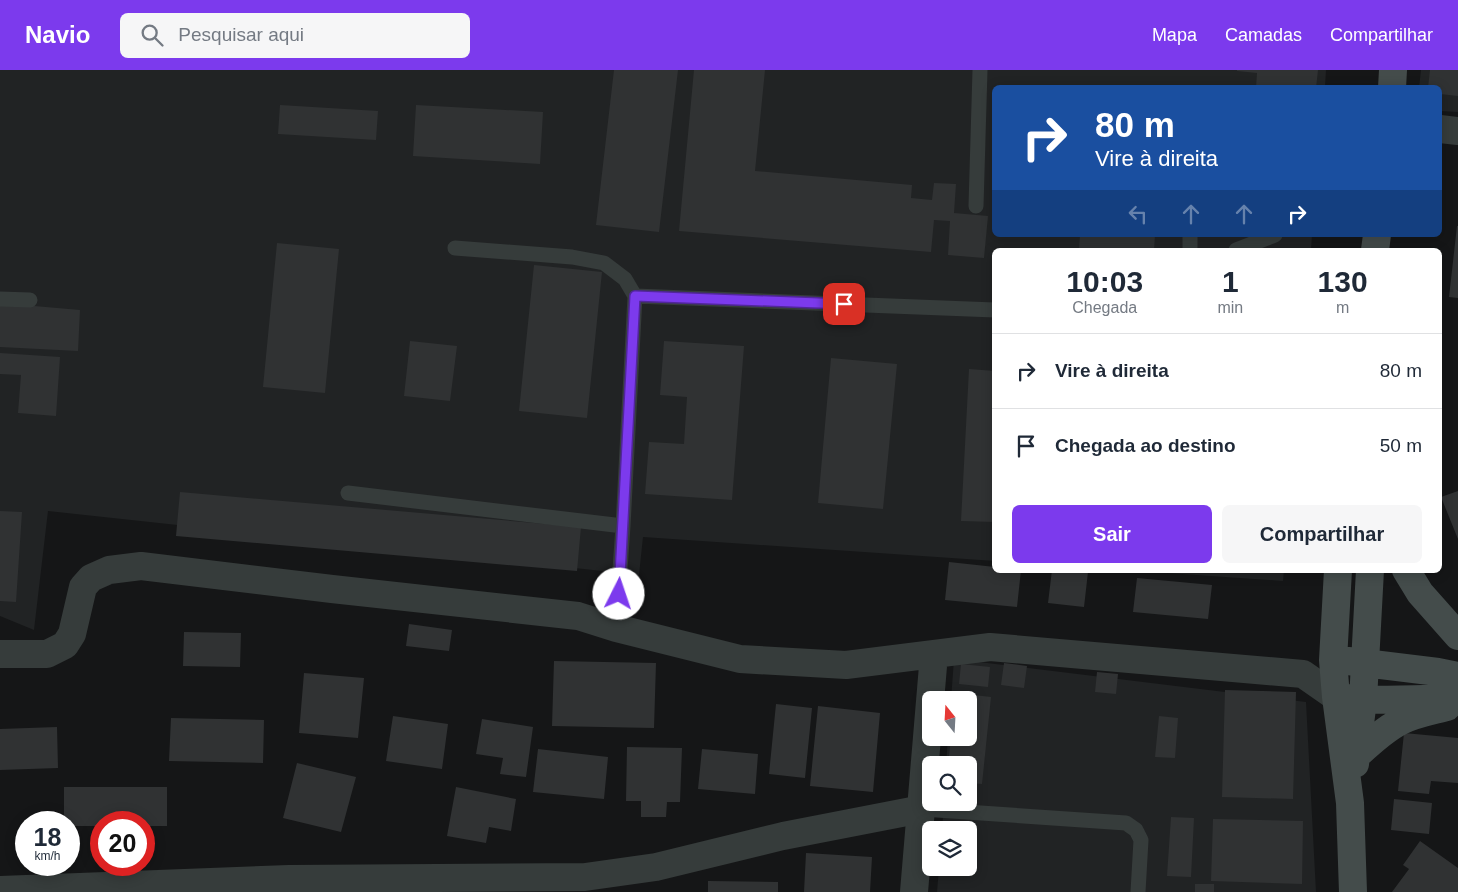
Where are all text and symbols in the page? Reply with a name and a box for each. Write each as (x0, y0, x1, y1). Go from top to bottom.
search box (120, 13, 470, 58)
text: Navio (25, 21, 90, 48)
icon: search (138, 21, 166, 49)
text: Pesquisar aqui (178, 24, 304, 45)
text: Mapa (1152, 25, 1197, 45)
text: Camadas (1225, 25, 1302, 45)
text: Compartilhar (1330, 25, 1433, 45)
icon: right (1012, 105, 1077, 170)
text: 80 m (1095, 105, 1175, 144)
text: Vire à direita (1095, 146, 1218, 171)
icon: left (1124, 200, 1152, 228)
icon: ahead (1177, 200, 1205, 228)
icon: ahead (1230, 200, 1258, 228)
icon: right (1283, 200, 1311, 228)
text: 10:03 (1066, 265, 1143, 298)
text: 1 (1222, 265, 1239, 298)
text: 130 (1318, 265, 1368, 298)
pin (823, 283, 865, 325)
icon: arrive (830, 290, 858, 318)
text: Chegada (1072, 299, 1137, 316)
text: min (1217, 299, 1243, 316)
text: m (1336, 299, 1349, 316)
icon: right (1012, 357, 1040, 385)
text: Vire à direita (1055, 360, 1169, 381)
text: 80 m (1380, 360, 1422, 381)
icon: arrive (1012, 432, 1040, 460)
text: Chegada ao destino (1055, 435, 1236, 456)
text: 50 m (1380, 435, 1422, 456)
button: Sair (1012, 505, 1212, 563)
button: Compartilhar (1222, 505, 1422, 563)
position arrow (592, 567, 644, 619)
north arrow (922, 691, 978, 746)
map controls (922, 691, 977, 876)
button: search (922, 756, 977, 811)
speed limit sign: 20 (90, 811, 155, 876)
button: layers (922, 821, 977, 876)
text: 18 (34, 823, 61, 851)
text: km/h (34, 849, 61, 863)

